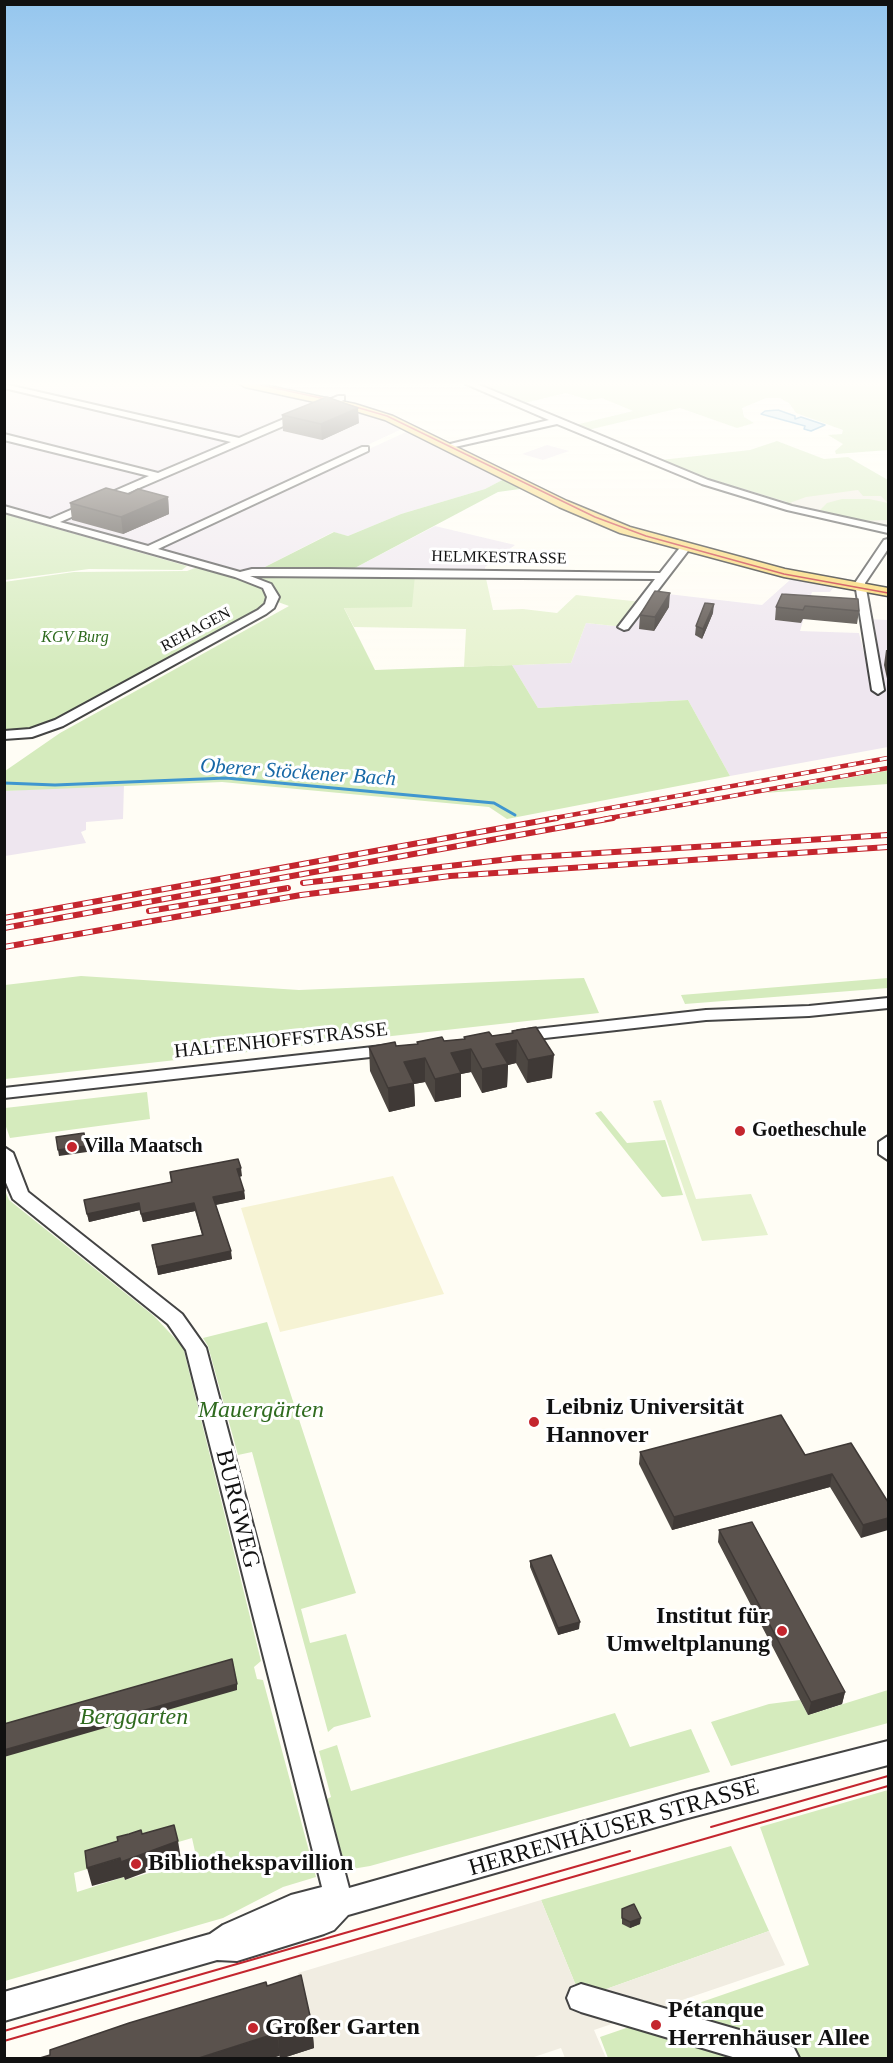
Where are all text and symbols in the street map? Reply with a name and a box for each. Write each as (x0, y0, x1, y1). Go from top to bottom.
street label: HELMKESTRASSE (431, 547, 567, 569)
street label: REHAGEN (158, 604, 234, 656)
park label: KGV Burg (41, 628, 109, 648)
water label: Oberer Stöckener Bach (199, 754, 397, 792)
street label: HALTENHOFFSTRASSE (173, 1018, 389, 1064)
place label: Goetheschule (752, 1119, 866, 1143)
marker: Goetheschule (733, 1124, 747, 1138)
place label: Villa Maatsch (84, 1135, 203, 1159)
marker: Villa Maatsch (65, 1140, 79, 1154)
place label: Leibniz Universität Hannover (546, 1394, 744, 1450)
park label: Mauergärten (198, 1397, 324, 1425)
marker: Leibniz Universität Hannover (527, 1415, 541, 1429)
street label: BURGWEG (208, 1447, 266, 1571)
place label: Institut für Umweltplanung (606, 1603, 770, 1659)
marker: Institut für Umweltplanung (775, 1624, 789, 1638)
park label: Berggarten (80, 1704, 188, 1732)
street label: HERRENHÄUSER STRASSE (465, 1773, 763, 1883)
place label: Bibliothekspavillion (148, 1850, 353, 1878)
marker: Bibliothekspavillion (129, 1857, 143, 1871)
place label: Pétanque Herrenhäuser Allee (668, 1997, 870, 2053)
place label: Großer Garten (265, 2014, 420, 2042)
marker: Pétanque Herrenhäuser Allee (649, 2018, 663, 2032)
marker: Großer Garten (246, 2021, 260, 2035)

